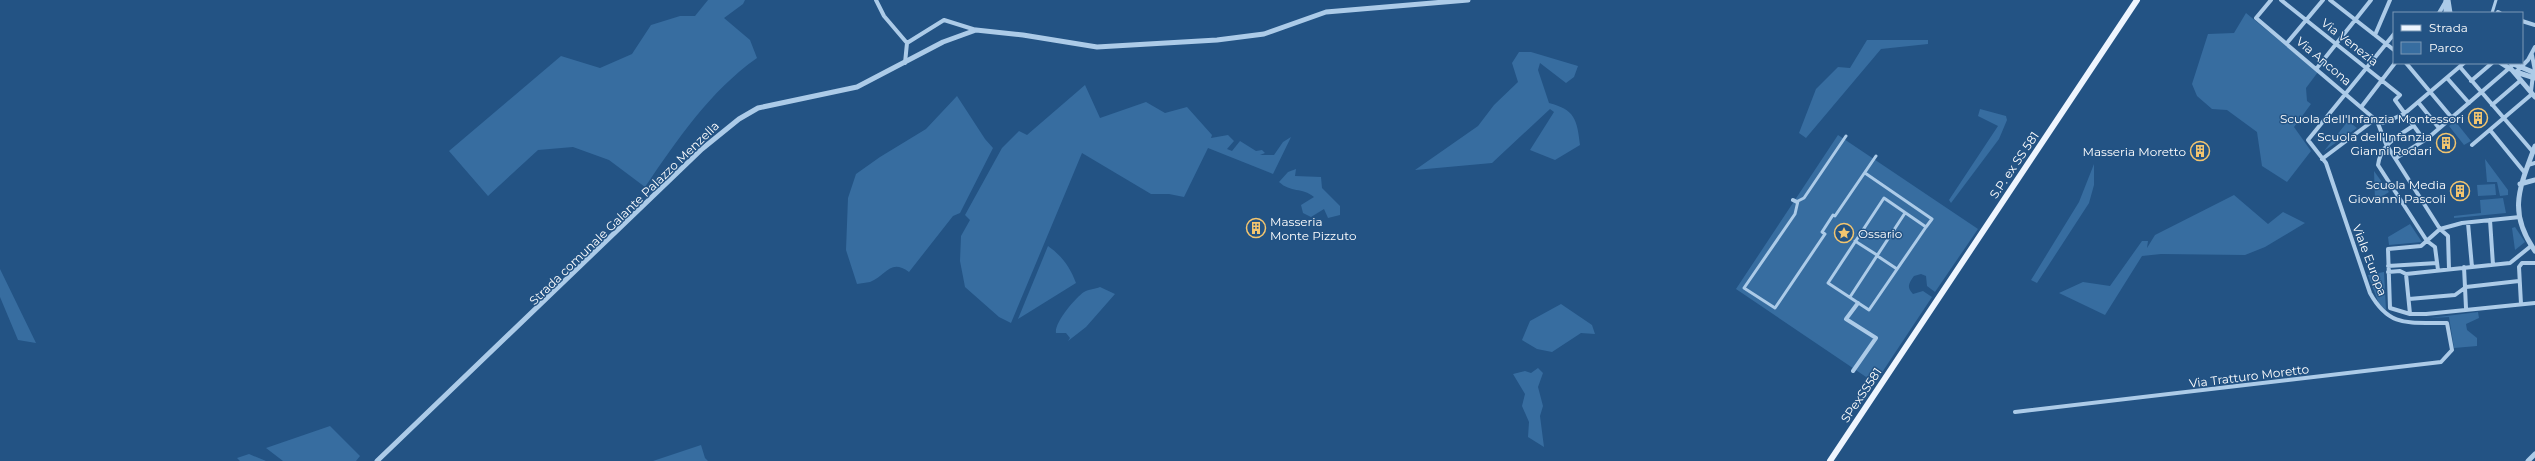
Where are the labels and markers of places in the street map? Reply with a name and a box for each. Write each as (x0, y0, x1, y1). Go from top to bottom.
building icon: Scuola dell'Infanzia Montessori (2467, 107, 2489, 129)
place label: Scuola dell'Infanzia Montessori (2280, 111, 2464, 126)
place label: Scuola dell'Infanzia Gianni Rodari (2317, 129, 2432, 158)
building icon: Scuola dell'Infanzia Gianni Rodari (2435, 132, 2457, 154)
building icon: Masseria Moretto (2189, 140, 2211, 162)
place label: Masseria Moretto (2083, 144, 2186, 159)
place label: Scuola Media Giovanni Pascoli (2348, 177, 2446, 206)
building icon: Scuola Media Giovanni Pascoli (2449, 180, 2471, 202)
place label: Masseria Monte Pizzuto (1270, 214, 1356, 243)
building icon: Masseria Monte Pizzuto (1245, 217, 1267, 239)
place icon: Ossario (1833, 222, 1855, 244)
place label: Ossario (1858, 226, 1902, 241)

